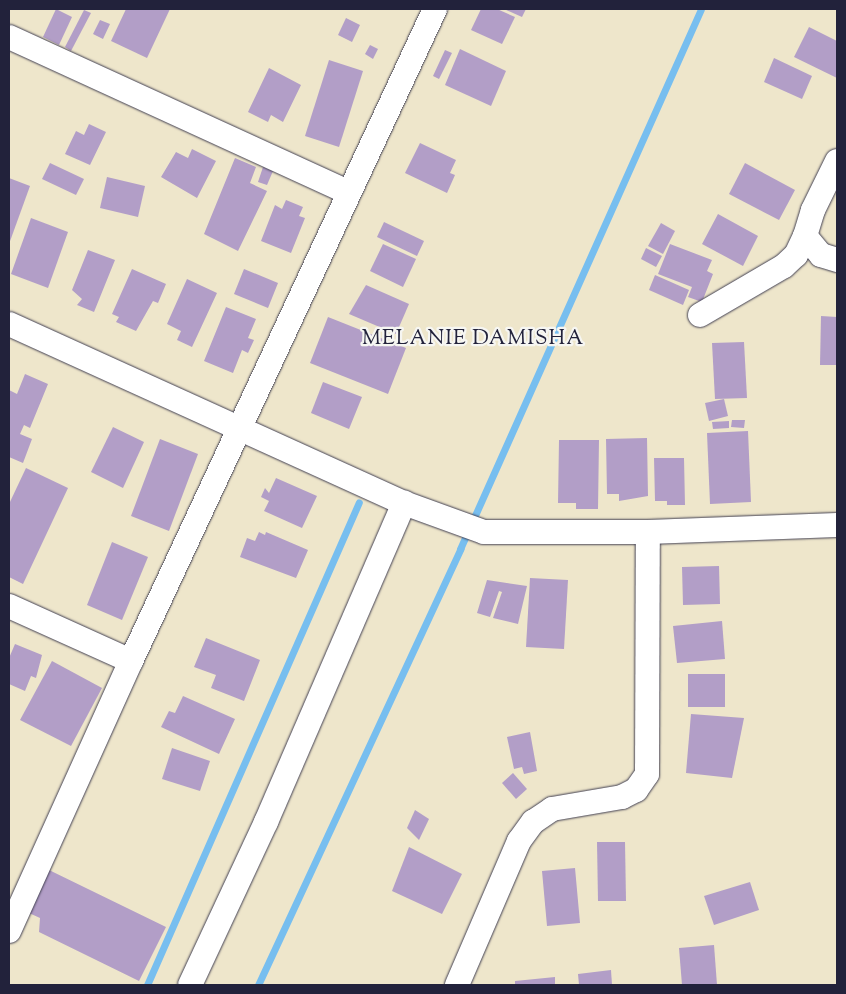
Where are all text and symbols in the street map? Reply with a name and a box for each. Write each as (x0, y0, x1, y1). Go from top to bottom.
district label: MELANIE DAMISHA (360, 326, 586, 352)

